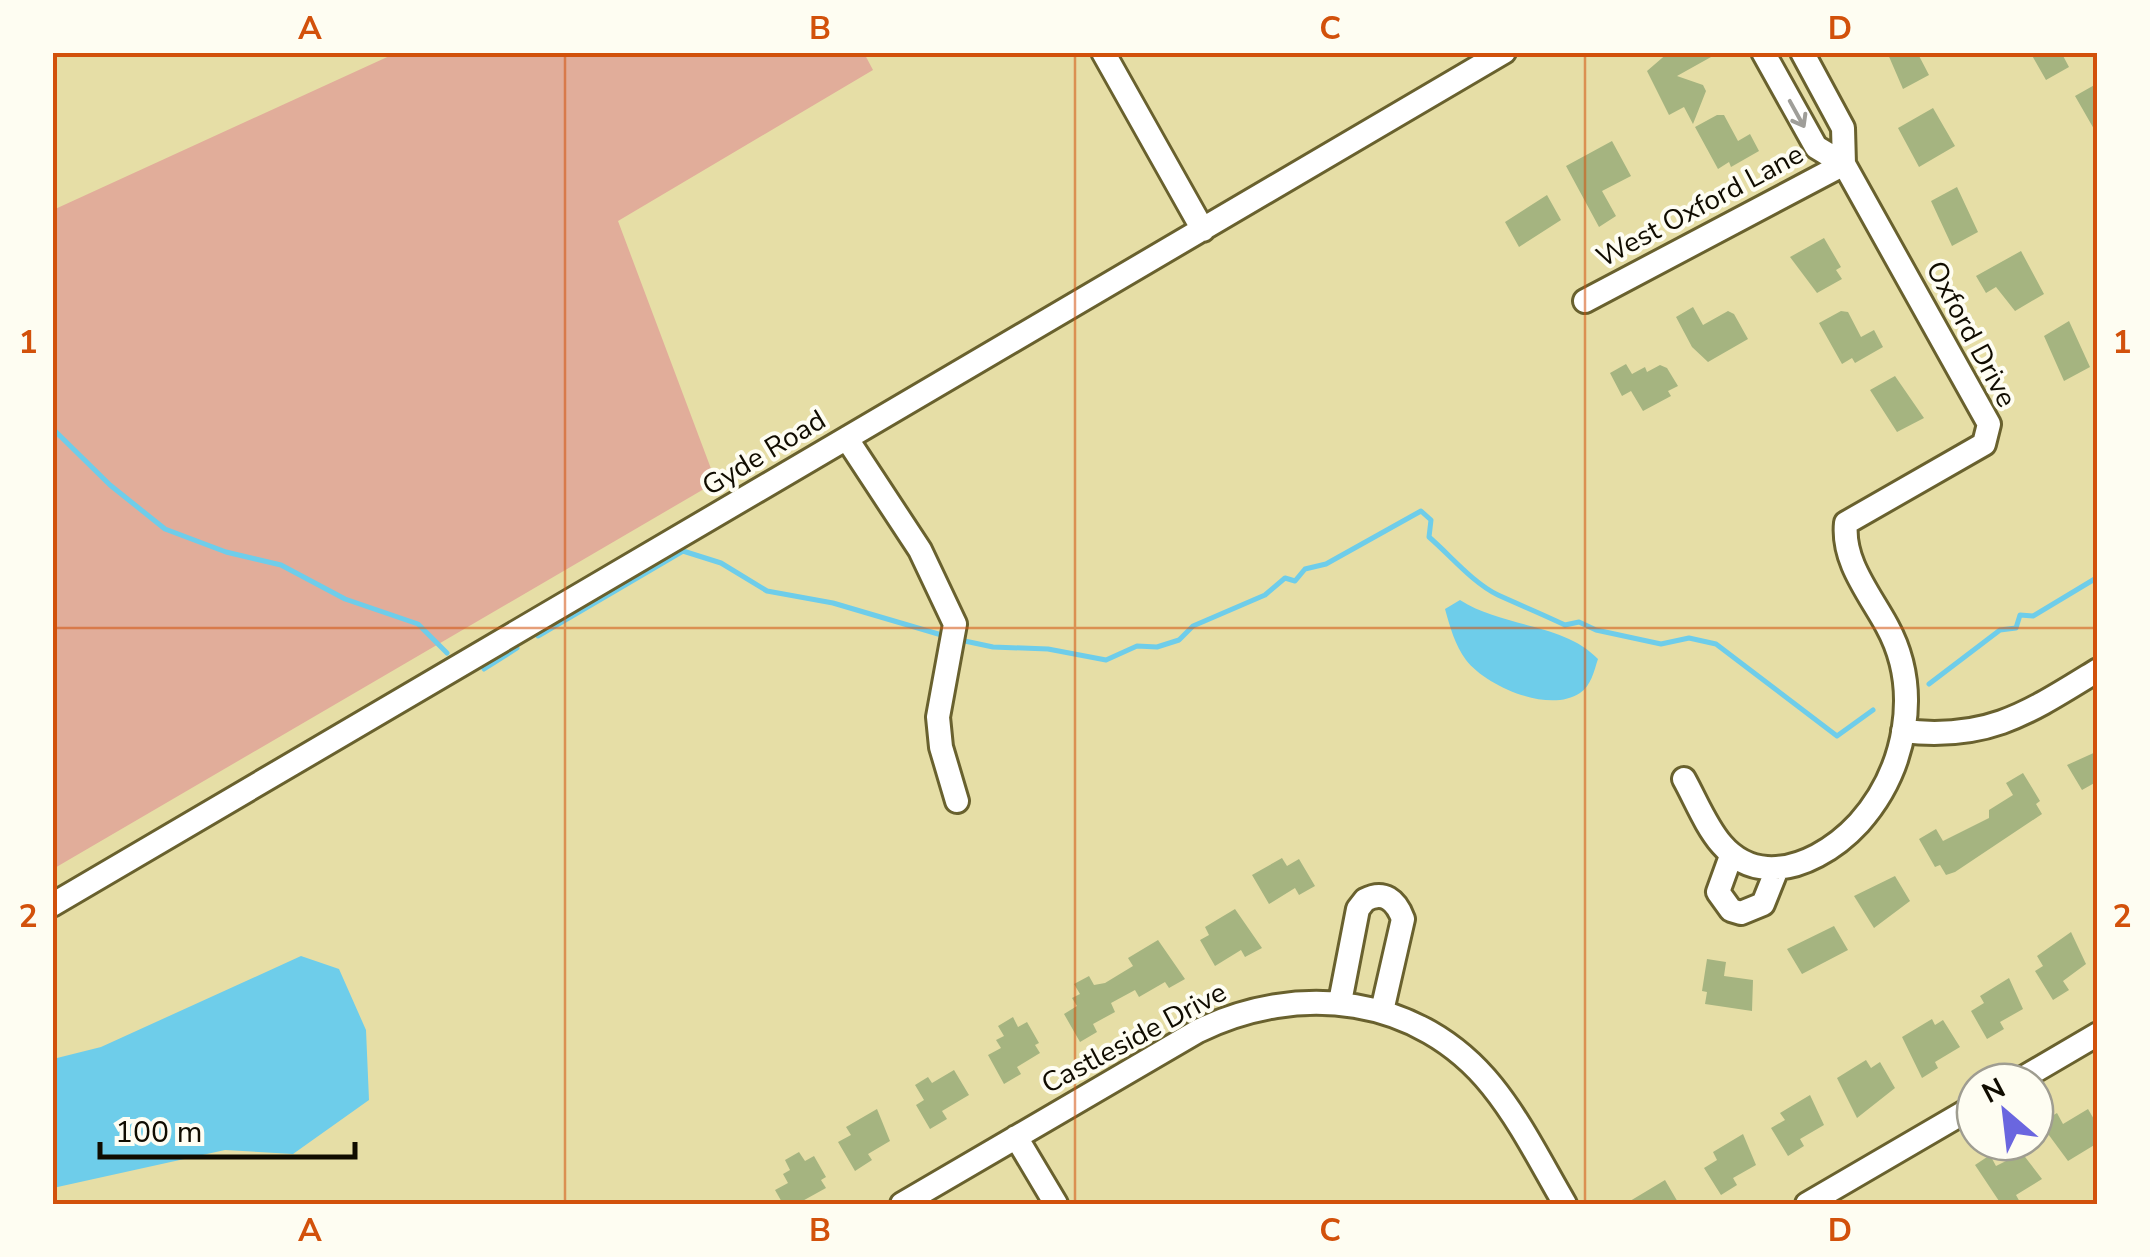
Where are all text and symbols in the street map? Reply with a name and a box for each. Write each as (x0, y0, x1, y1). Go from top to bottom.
text: A (298, 7, 322, 50)
text: B (809, 7, 831, 50)
text: C (1319, 7, 1341, 50)
text: D (1828, 7, 1852, 50)
one-way arrow (1788, 99, 1808, 129)
street label: West Oxford Lane (1590, 135, 1810, 277)
street label: Oxford Drive (1917, 254, 2025, 414)
text: 1 (18, 321, 38, 364)
text: 1 (2112, 321, 2132, 364)
street label: Gyde Road (695, 401, 833, 505)
text: 2 (18, 895, 38, 938)
text: 2 (2112, 895, 2132, 938)
street label: Castleside Drive (1035, 973, 1233, 1103)
north arrow (1955, 1062, 2055, 1162)
text: N (1976, 1069, 2012, 1113)
scale bar (100, 1097, 355, 1159)
text: 100 m (115, 1112, 202, 1153)
text: A (298, 1209, 322, 1252)
text: B (809, 1209, 831, 1252)
text: C (1319, 1209, 1341, 1252)
text: D (1828, 1209, 1852, 1252)

